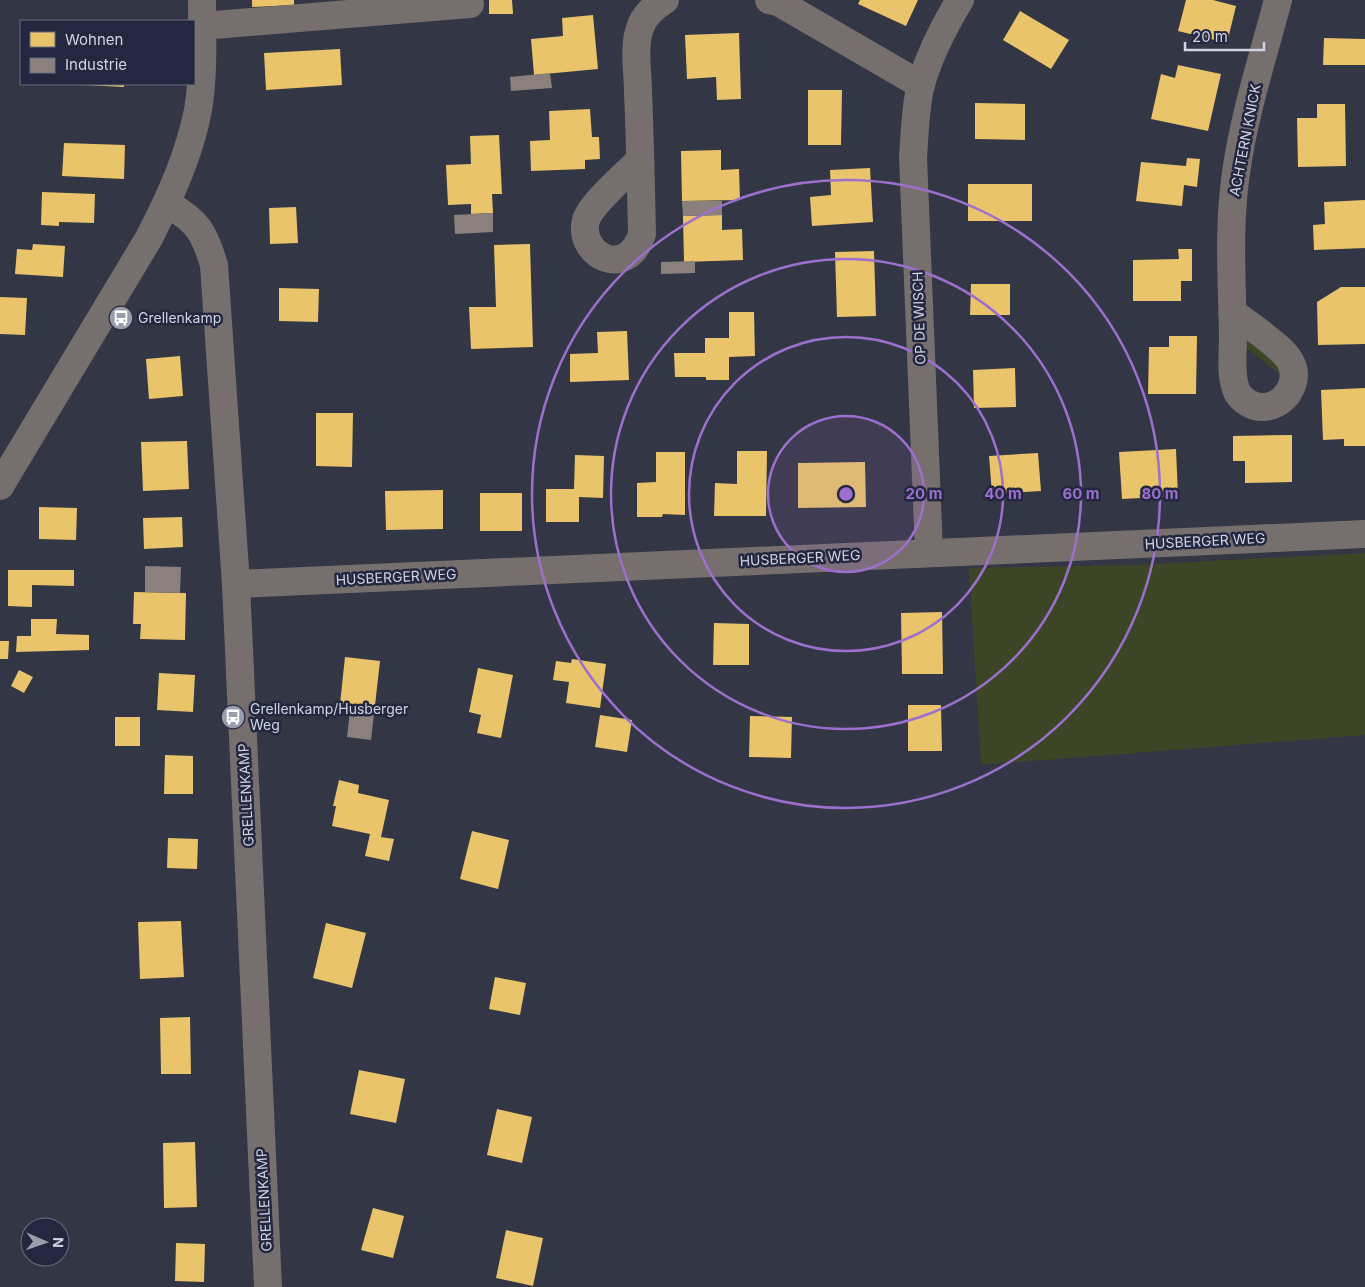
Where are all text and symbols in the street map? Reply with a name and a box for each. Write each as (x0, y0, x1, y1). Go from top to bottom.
legend (20, 20, 195, 85)
scale bar (1185, 20, 1264, 52)
text: 20 m (1192, 27, 1228, 46)
text: Wohnen (65, 30, 123, 49)
text: Industrie (65, 55, 127, 74)
street label: ACHTERN KNICK (1225, 82, 1264, 198)
street label: OP DE WISCH (908, 271, 929, 365)
bus stop icon: Grellenkamp (108, 305, 134, 331)
place label: Grellenkamp (138, 309, 221, 326)
text: 20 m (906, 484, 942, 503)
text: 40 m (984, 484, 1022, 503)
text: 60 m (1062, 484, 1100, 503)
text: 80 m (1141, 484, 1179, 503)
centre of rings (837, 485, 855, 503)
street label: HUSBERGER WEG (1144, 529, 1266, 552)
street label: HUSBERGER WEG (739, 546, 861, 569)
street label: HUSBERGER WEG (335, 565, 457, 588)
place label: Grellenkamp/Husberger Weg (250, 700, 408, 733)
bus stop icon: Grellenkamp/Husberger Weg (220, 704, 246, 730)
street label: GRELLENKAMP (234, 743, 257, 847)
street label: GRELLENKAMP (252, 1148, 275, 1252)
north arrow (20, 1217, 70, 1267)
text: N (50, 1237, 67, 1248)

